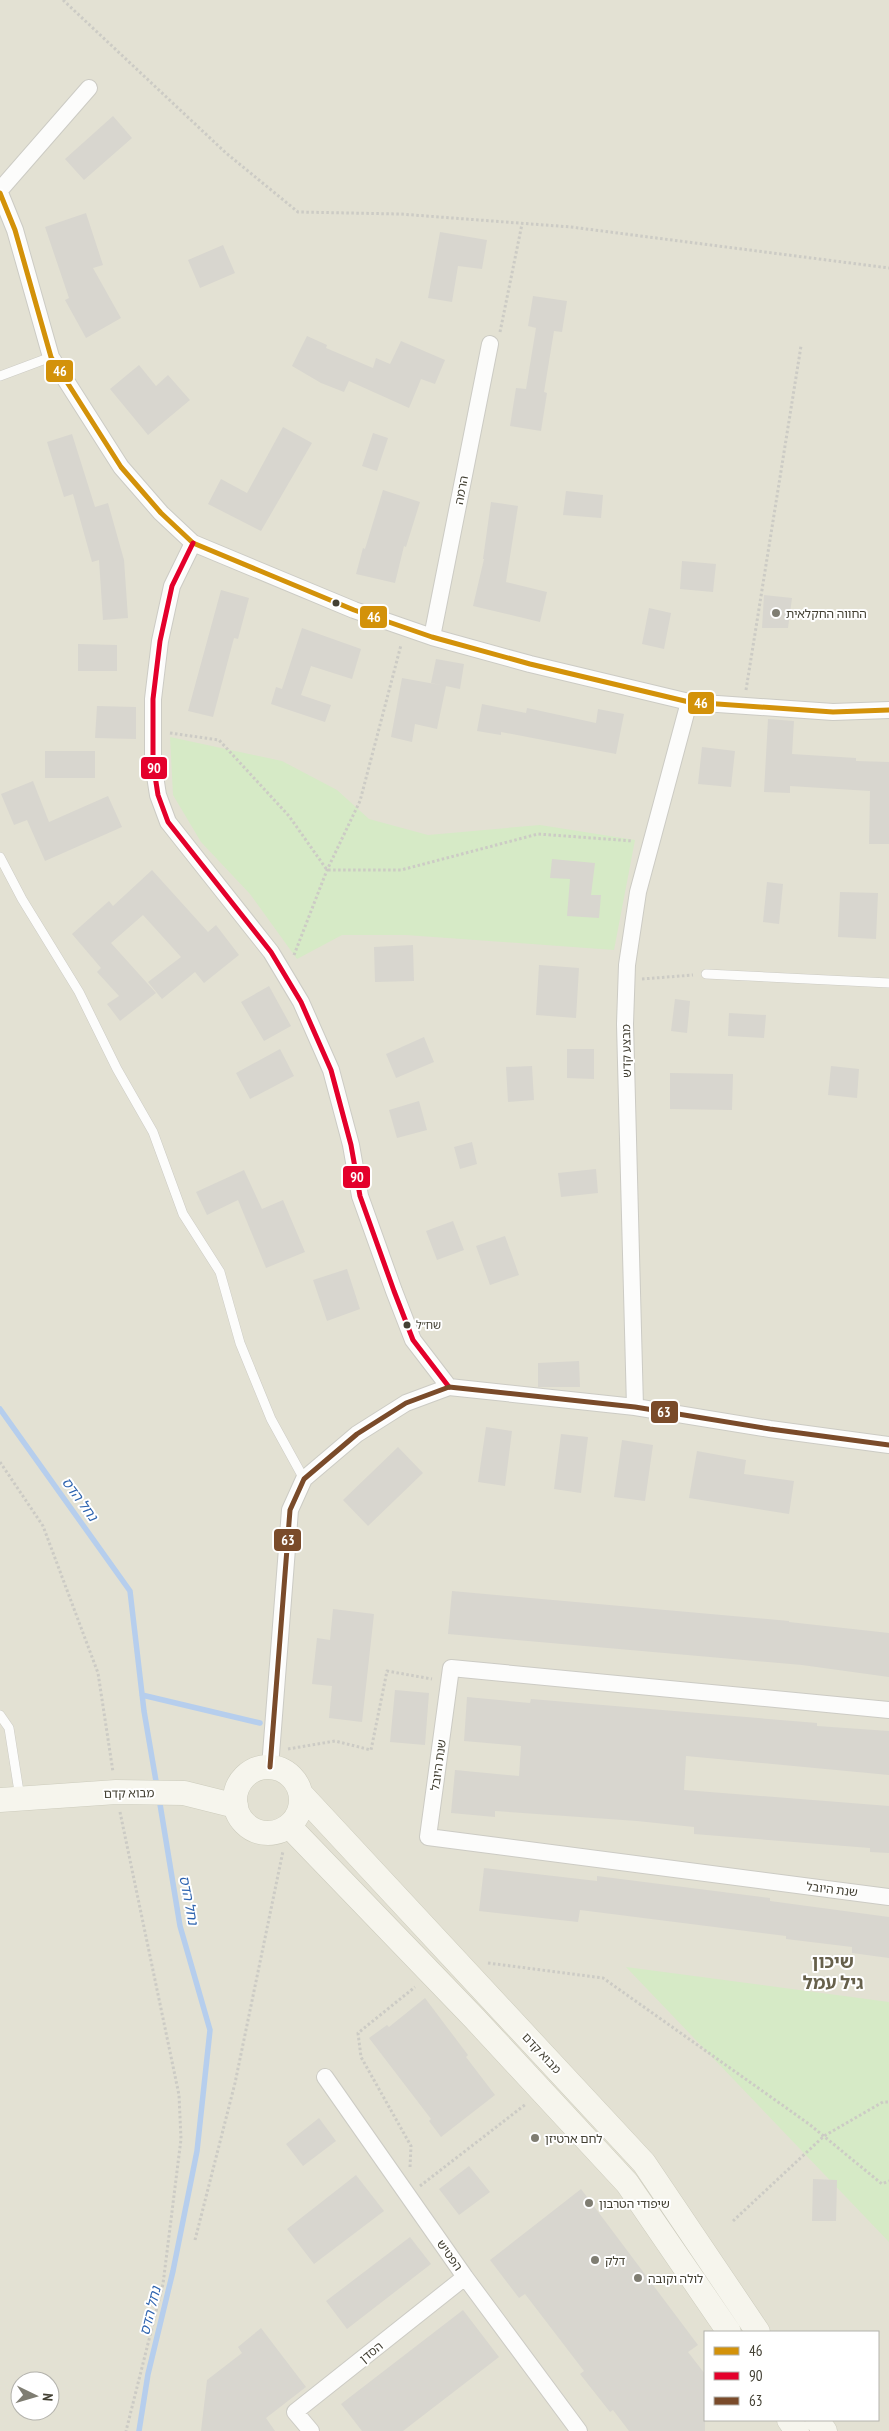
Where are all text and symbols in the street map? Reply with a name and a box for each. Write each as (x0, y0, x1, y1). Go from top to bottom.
line badge: 46 (45, 359, 74, 383)
text: 46 (53, 362, 67, 380)
street label: הרמה (451, 474, 471, 506)
unlabelled marker (331, 598, 341, 608)
line badge: 46 (359, 605, 388, 629)
place label: החווה החקלאית (786, 606, 867, 621)
marker: החווה החקלאית (770, 607, 782, 619)
text: 46 (367, 608, 381, 626)
line badge: 46 (687, 691, 715, 715)
text: 46 (694, 694, 708, 712)
line badge: 90 (140, 756, 168, 780)
text: 90 (147, 759, 161, 777)
street label: מבצע קדש (618, 1024, 634, 1078)
line badge: 90 (342, 1165, 371, 1189)
text: 90 (350, 1168, 364, 1186)
place label: שח״ל (416, 1318, 441, 1332)
marker: שח״ל (402, 1320, 412, 1330)
line badge: 63 (650, 1400, 679, 1424)
text: 63 (657, 1403, 671, 1421)
water label: נחל הדס (58, 1474, 103, 1526)
line badge: 63 (273, 1528, 302, 1552)
text: 63 (281, 1531, 295, 1549)
street label: שנת היובל (427, 1738, 449, 1792)
street label: מבוא קדם (104, 1785, 154, 1801)
water label: נחל הדס (175, 1874, 203, 1928)
street label: שנת היובל (805, 1878, 859, 1900)
district label: שיכון גיל עמל (803, 1950, 863, 1994)
street label: מבוא קדם (519, 2029, 565, 2077)
place label: לחם ארטיזן (545, 2131, 603, 2146)
marker: לחם ארטיזן (529, 2132, 541, 2144)
place label: שיפודי הטרבון (599, 2196, 670, 2211)
marker: שיפודי הטרבון (583, 2197, 595, 2209)
street label: הפטיש (434, 2237, 466, 2273)
place label: דלק (605, 2253, 626, 2268)
marker: דלק (589, 2254, 601, 2266)
place label: לולה וקובה (648, 2271, 703, 2286)
marker: לולה וקובה (632, 2272, 644, 2284)
water label: נחל הדס (135, 2283, 165, 2337)
legend (704, 2331, 879, 2421)
street label: הסדן (356, 2338, 386, 2366)
text: 46 (749, 2341, 763, 2360)
text: 90 (749, 2366, 763, 2385)
north arrow (10, 2371, 60, 2421)
text: 63 (749, 2391, 763, 2410)
text: N (39, 2393, 57, 2402)

